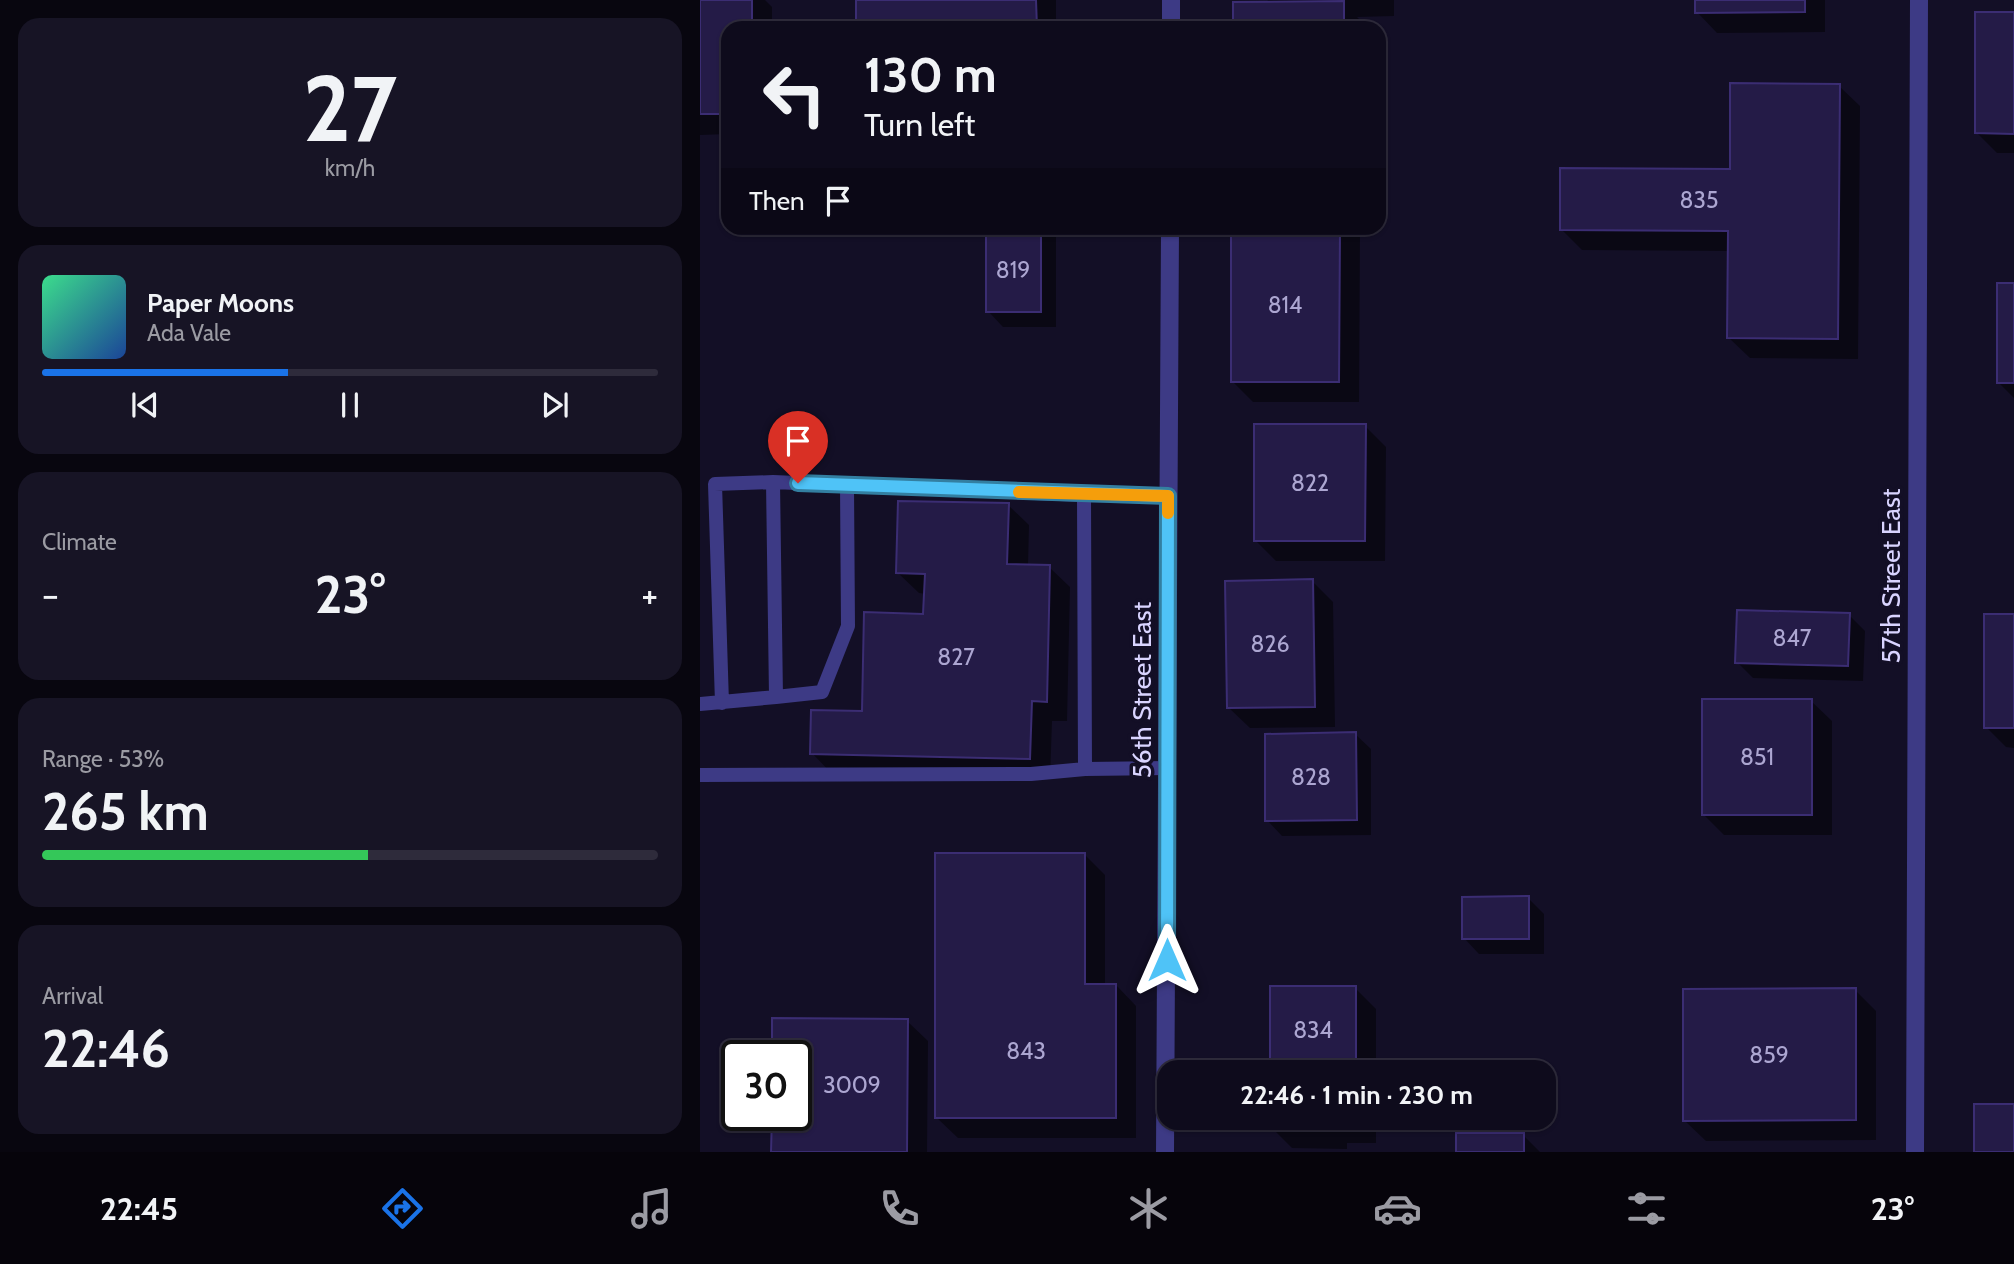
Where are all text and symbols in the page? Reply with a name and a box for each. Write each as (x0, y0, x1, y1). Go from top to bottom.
text: 130 m (864, 45, 997, 104)
icon: left (749, 49, 840, 140)
text: 27 (303, 53, 397, 164)
text: Turn left (864, 105, 975, 144)
text: km/h (325, 154, 375, 182)
icon: arrive (819, 182, 857, 220)
text: Then (749, 185, 805, 217)
house number: 835 (1680, 186, 1718, 214)
house number: 819 (996, 256, 1030, 284)
text: Paper Moons (147, 287, 294, 319)
house number: 814 (1268, 291, 1302, 319)
text: Ada Vale (147, 319, 231, 347)
icon: previous (126, 386, 164, 424)
icon: pause (331, 386, 369, 424)
icon: next (536, 386, 574, 424)
pin (768, 411, 828, 483)
icon: arrive (779, 422, 817, 460)
house number: 822 (1291, 469, 1329, 497)
street label: 57th Street East (1875, 488, 1907, 663)
text: Climate (42, 528, 117, 556)
text: 23° (315, 563, 385, 626)
text: − (42, 571, 59, 618)
text: + (641, 571, 658, 618)
street label: 56th Street East (1126, 601, 1158, 778)
house number: 847 (1773, 624, 1812, 652)
house number: 826 (1250, 630, 1290, 658)
house number: 827 (937, 643, 975, 671)
house number: 851 (1740, 743, 1774, 771)
text: Range · 53% (42, 745, 164, 773)
house number: 828 (1291, 763, 1331, 791)
text: 265 km (42, 780, 209, 843)
position arrow (1130, 923, 1204, 997)
text: Arrival (42, 982, 103, 1010)
house number: 834 (1293, 1016, 1333, 1044)
text: 22:46 (42, 1017, 170, 1080)
house number: 843 (1006, 1037, 1046, 1065)
speed limit sign: 30 (721, 1040, 812, 1131)
house number: 859 (1749, 1041, 1789, 1069)
house number: 3009 (823, 1071, 881, 1099)
text: 22:46 · 1 min · 230 m (1240, 1079, 1473, 1111)
icon: directions (378, 1184, 427, 1233)
icon: music (627, 1184, 676, 1233)
icon: phone (875, 1184, 924, 1233)
icon: climate (1124, 1184, 1173, 1233)
icon: car (1373, 1184, 1422, 1233)
icon: filters (1622, 1184, 1671, 1233)
text: 22:45 (100, 1189, 178, 1228)
text: 23° (1871, 1189, 1914, 1228)

